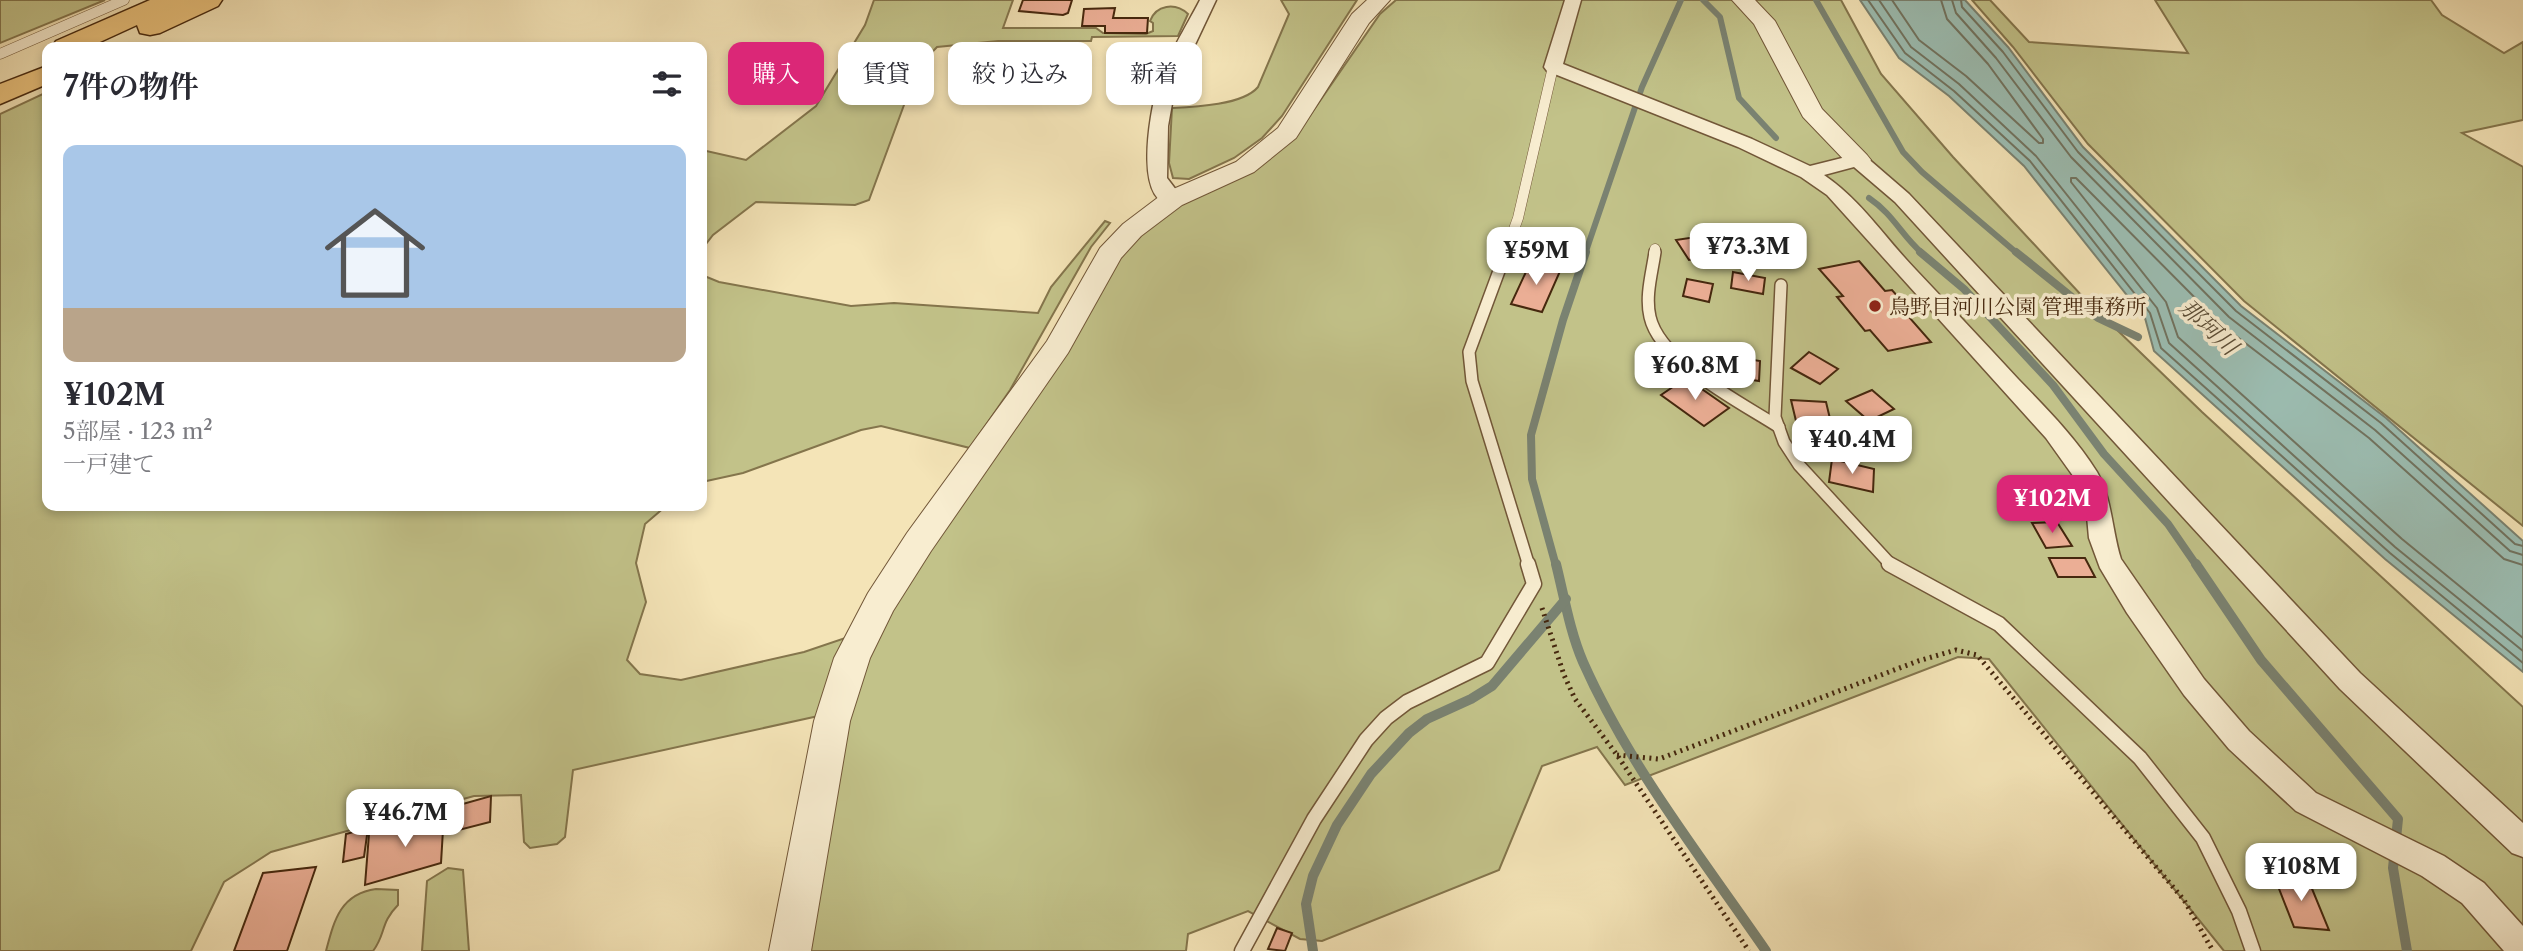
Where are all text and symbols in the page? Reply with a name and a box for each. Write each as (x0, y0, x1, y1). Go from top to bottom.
chip: 購入 (728, 42, 824, 105)
chip: 賃貸 (838, 42, 934, 105)
chip: 絞り込み (948, 42, 1092, 105)
chip: 新着 (1106, 42, 1202, 105)
icon: filters (648, 65, 686, 103)
text: 7件の物件 (63, 68, 199, 105)
icon: home (312, 190, 438, 316)
pin: ¥73.3M (1691, 224, 1805, 283)
pin: ¥59M (1495, 228, 1577, 287)
text: ¥73.3M (1706, 232, 1790, 260)
text: ¥59M (1503, 236, 1569, 264)
water label: 那珂川 (2174, 293, 2246, 363)
place label: 鳥野目河川公園 管理事務所 (1889, 294, 2147, 319)
marker: 鳥野目河川公園 管理事務所 (1867, 298, 1883, 314)
pin: ¥60.8M (1638, 342, 1752, 402)
text: ¥60.8M (1651, 351, 1739, 379)
text: ¥102M (63, 376, 165, 413)
pin: ¥40.4M (1795, 416, 1909, 476)
text: 5部屋 · 123 m² (63, 417, 213, 445)
text: ¥40.4M (1808, 425, 1896, 453)
text: 一戸建て (63, 450, 155, 478)
pin: ¥102M (2003, 476, 2101, 535)
text: ¥102M (2013, 484, 2091, 512)
pin: ¥46.7M (348, 790, 462, 849)
text: ¥46.7M (362, 798, 448, 826)
pin: ¥108M (2252, 844, 2350, 903)
text: ¥108M (2261, 852, 2341, 880)

